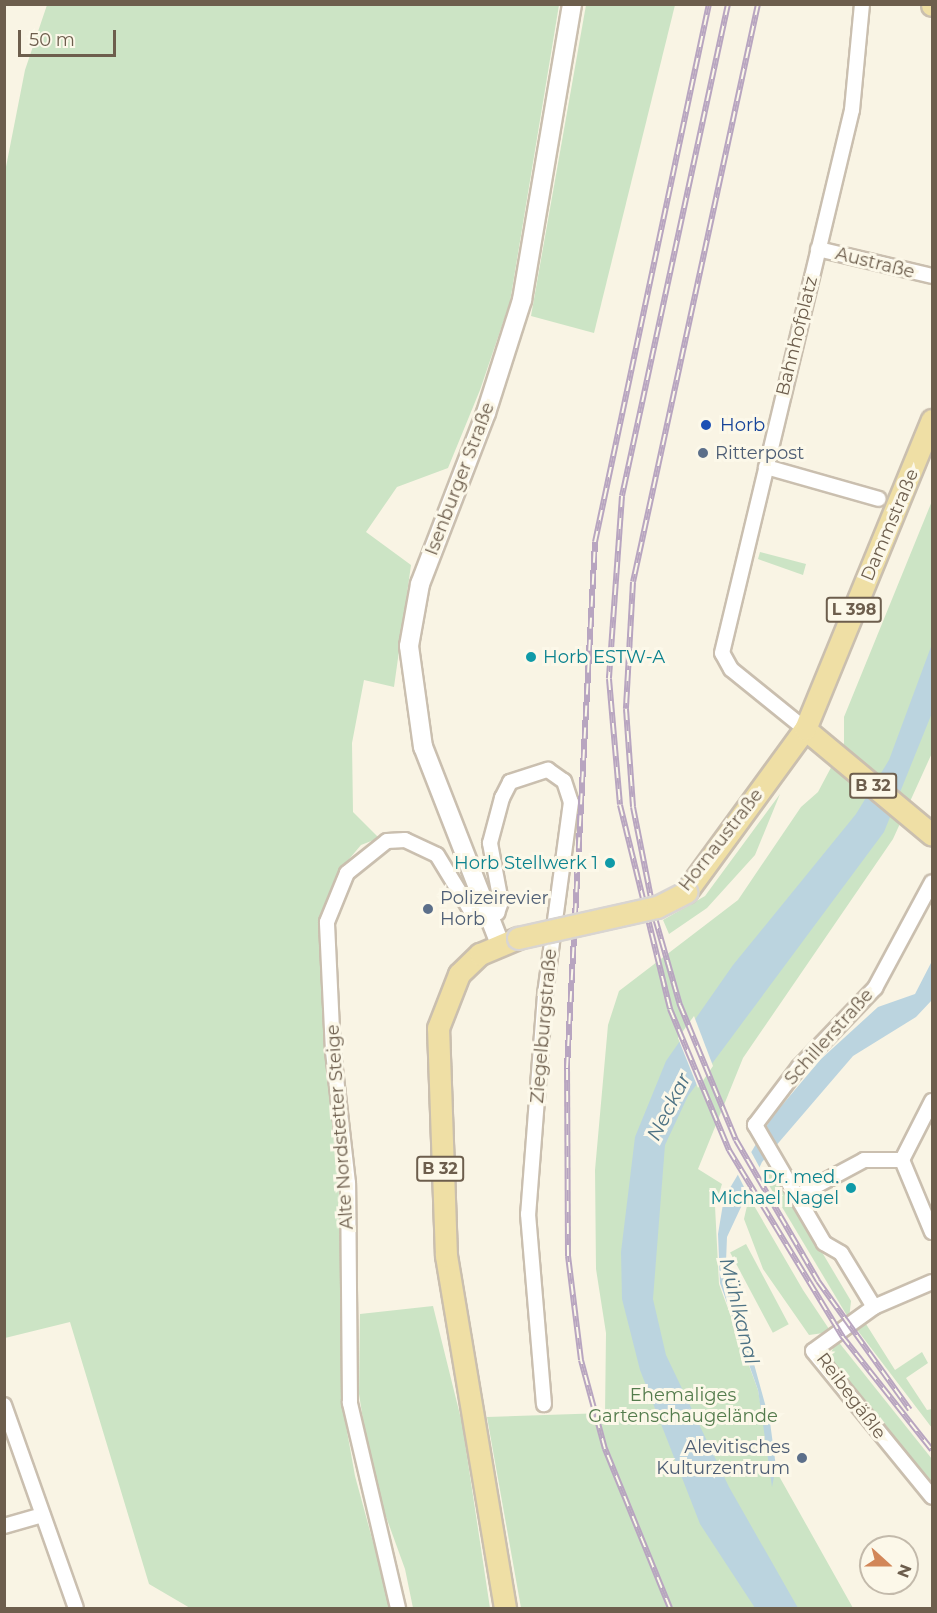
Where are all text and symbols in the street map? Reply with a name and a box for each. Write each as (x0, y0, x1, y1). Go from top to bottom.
scale bar (21, 18, 118, 56)
text: 50 m (29, 29, 75, 51)
street label: Austraße (833, 243, 917, 283)
street label: Bahnhofplatz (772, 274, 822, 398)
street label: Isenburger Straße (421, 399, 499, 559)
place label: Horb (720, 414, 765, 436)
marker: Horb (697, 416, 715, 434)
place label: Ritterpost (715, 442, 804, 464)
marker: Ritterpost (696, 446, 710, 460)
street label: Dammstraße (857, 466, 923, 584)
road number: L 398 (826, 597, 882, 623)
place label: Horb ESTW-A (543, 646, 665, 668)
marker: Horb ESTW-A (524, 650, 538, 664)
road number: B 32 (849, 773, 897, 799)
street label: Hornaustraße (674, 785, 768, 895)
place label: Horb Stellwerk 1 (454, 852, 598, 874)
marker: Horb Stellwerk 1 (603, 856, 617, 870)
place label: Polizeirevier Horb (440, 888, 549, 930)
marker: Polizeirevier Horb (421, 902, 435, 916)
street label: Ziegelburgstraße (526, 948, 562, 1104)
street label: Schillerstraße (780, 984, 878, 1090)
street label: Alte Nordstetter Steige (322, 1024, 358, 1230)
water label: Neckar (642, 1069, 696, 1145)
road number: B 32 (416, 1156, 464, 1182)
place label: Dr. med. Michael Nagel (710, 1167, 839, 1210)
marker: Dr. med. Michael Nagel (844, 1181, 858, 1195)
water label: Mühlkanal (714, 1255, 764, 1367)
street label: Reibegäßle (812, 1349, 890, 1443)
park label: Ehemaliges Gartenschaugelände (588, 1385, 778, 1428)
place label: Alevitisches Kulturzentrum (656, 1437, 790, 1480)
marker: Alevitisches Kulturzentrum (795, 1451, 809, 1465)
north arrow (859, 1535, 919, 1595)
text: N (893, 1561, 916, 1580)

